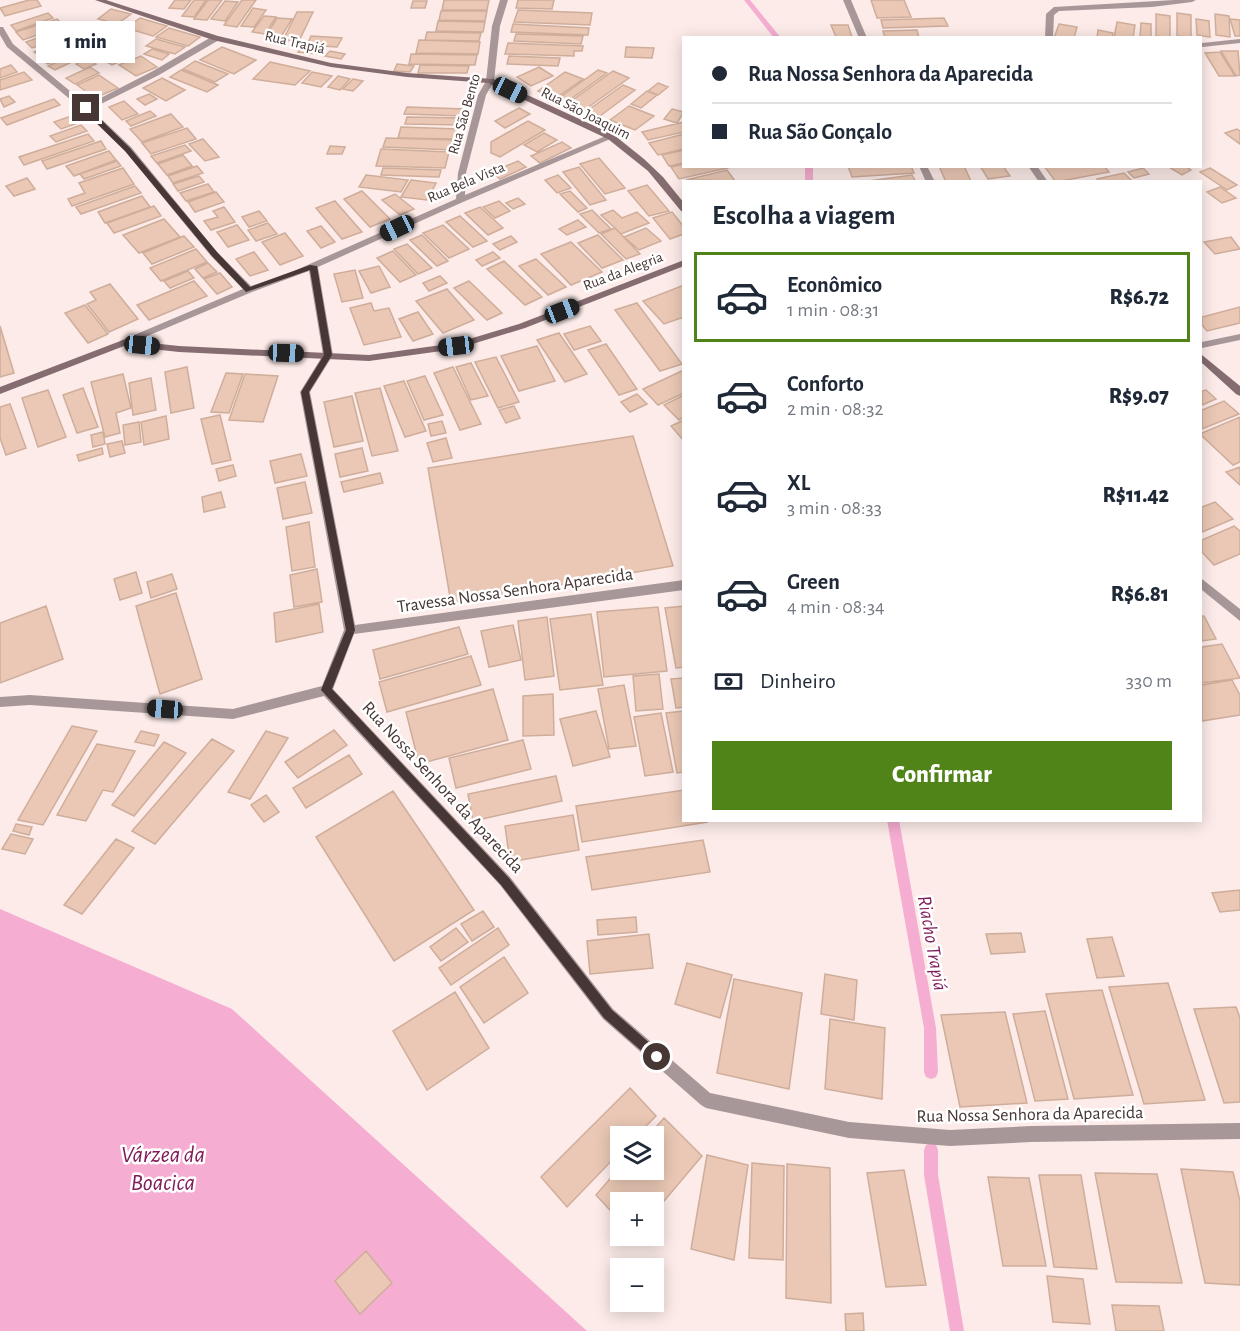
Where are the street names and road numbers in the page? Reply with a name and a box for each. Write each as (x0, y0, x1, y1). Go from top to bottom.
street label: Rua Trapiá (263, 28, 326, 57)
street label: Rua São Bento (446, 72, 483, 156)
street label: Rua São Joaquim (539, 84, 633, 142)
street label: Rua Bela Vista (425, 159, 507, 205)
street label: Rua da Alegria (581, 249, 665, 294)
street label: Travessa Nossa Senhora Aparecida (396, 566, 634, 616)
street label: Rua Nossa Senhora da Aparecida (358, 698, 526, 877)
street label: Rua Nossa Senhora da Aparecida (916, 1104, 1144, 1126)

